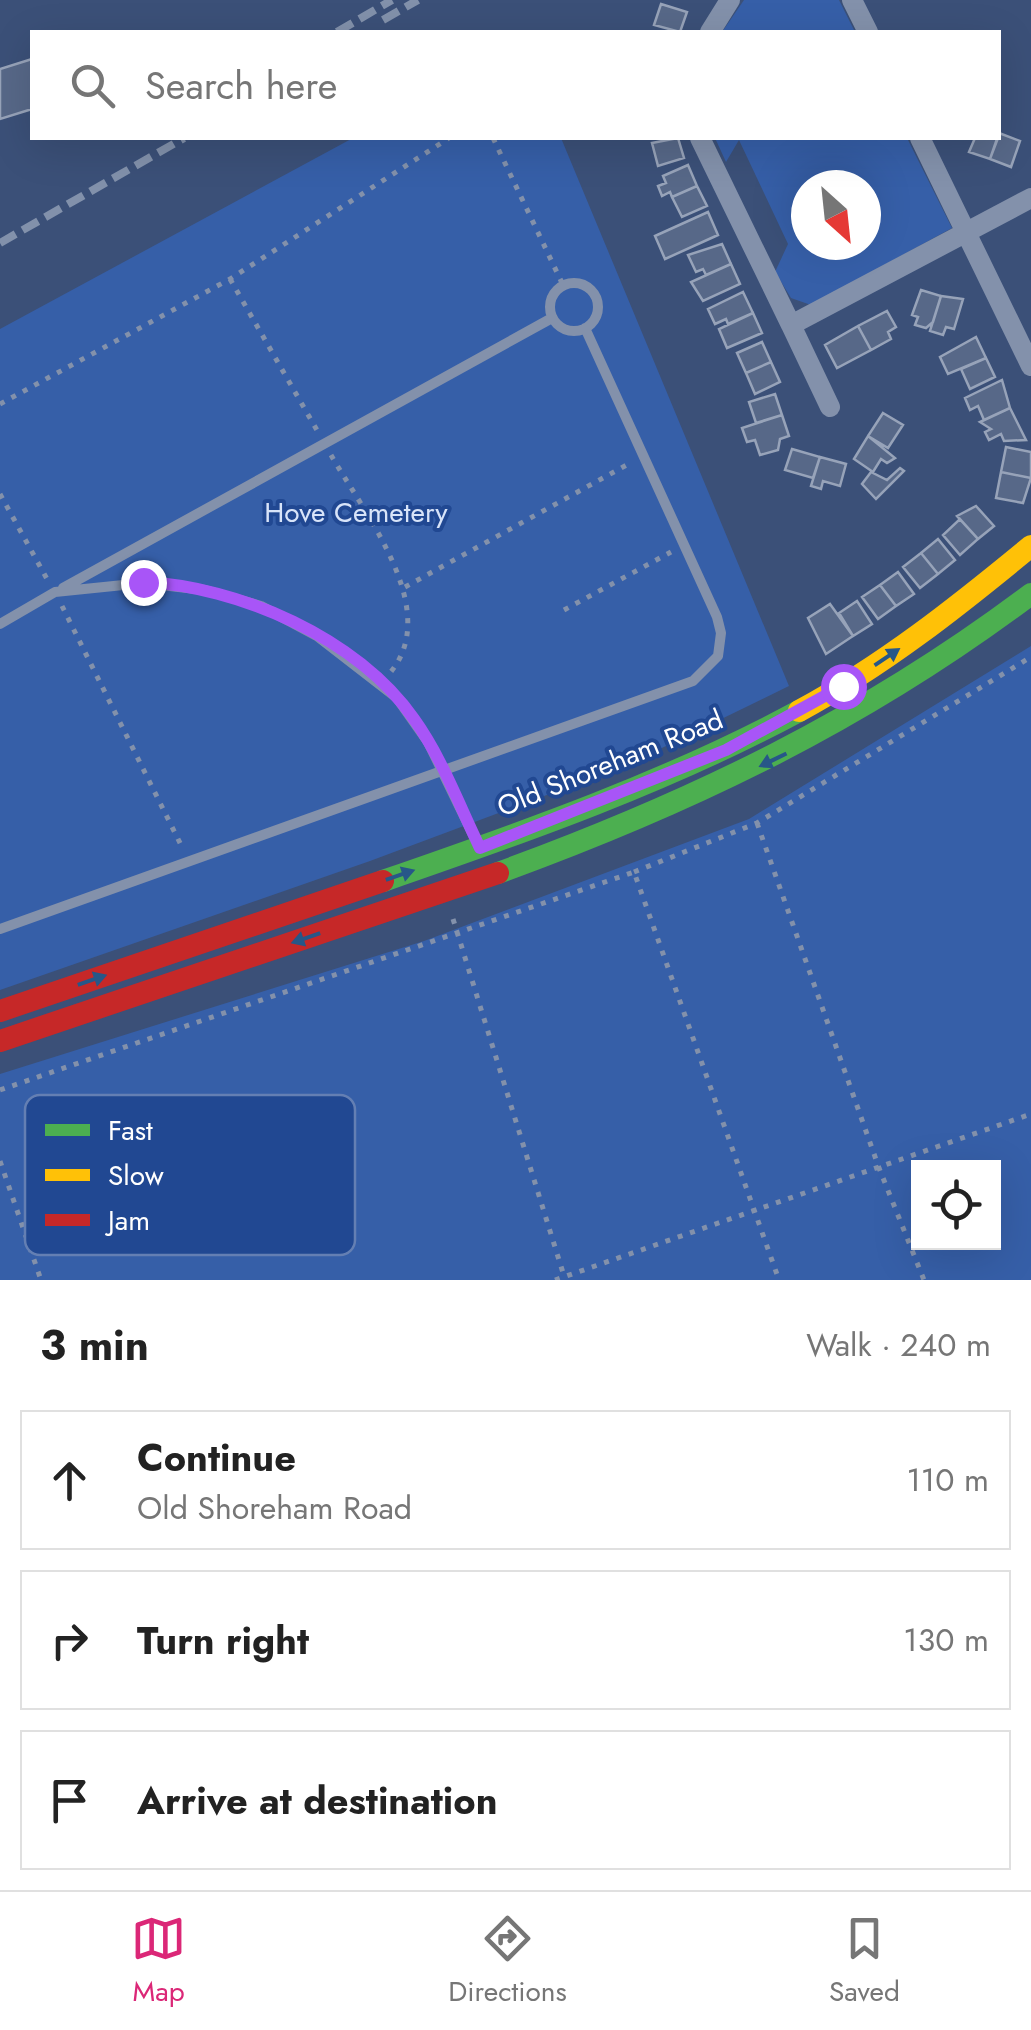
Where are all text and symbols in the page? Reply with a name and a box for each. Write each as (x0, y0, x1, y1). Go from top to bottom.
search box (30, 30, 1001, 140)
icon: search (65, 58, 120, 113)
text: Search here (145, 58, 337, 113)
north arrow (791, 170, 881, 260)
park label: Hove Cemetery (264, 492, 448, 533)
route end (121, 560, 167, 606)
one-way arrow (873, 649, 900, 667)
route start (821, 664, 867, 710)
street label: Old Shoreham Road (491, 699, 729, 827)
one-way arrow (758, 752, 787, 769)
one-way arrow (385, 867, 415, 882)
one-way arrow (291, 931, 321, 946)
one-way arrow (78, 972, 108, 987)
legend (25, 1095, 355, 1255)
text: Fast (108, 1110, 153, 1151)
text: Slow (108, 1155, 164, 1196)
map controls (911, 1160, 1001, 1250)
button: locate (911, 1160, 1001, 1250)
text: Jam (104, 1200, 150, 1241)
text: 3 min (40, 1315, 149, 1376)
text: Walk · 240 m (806, 1322, 991, 1368)
text: Continue (137, 1430, 296, 1485)
icon: ahead (42, 1453, 97, 1508)
text: 110 m (906, 1457, 989, 1503)
text: Old Shoreham Road (137, 1485, 412, 1531)
icon: right (42, 1613, 97, 1668)
text: Turn right (137, 1613, 309, 1668)
text: 130 m (903, 1617, 989, 1663)
icon: arrive (42, 1773, 97, 1828)
text: Arrive at destination (137, 1773, 498, 1828)
tab: Map (131, 1911, 186, 2012)
tab: Directions (448, 1911, 567, 2012)
tab: Saved (829, 1911, 900, 2012)

